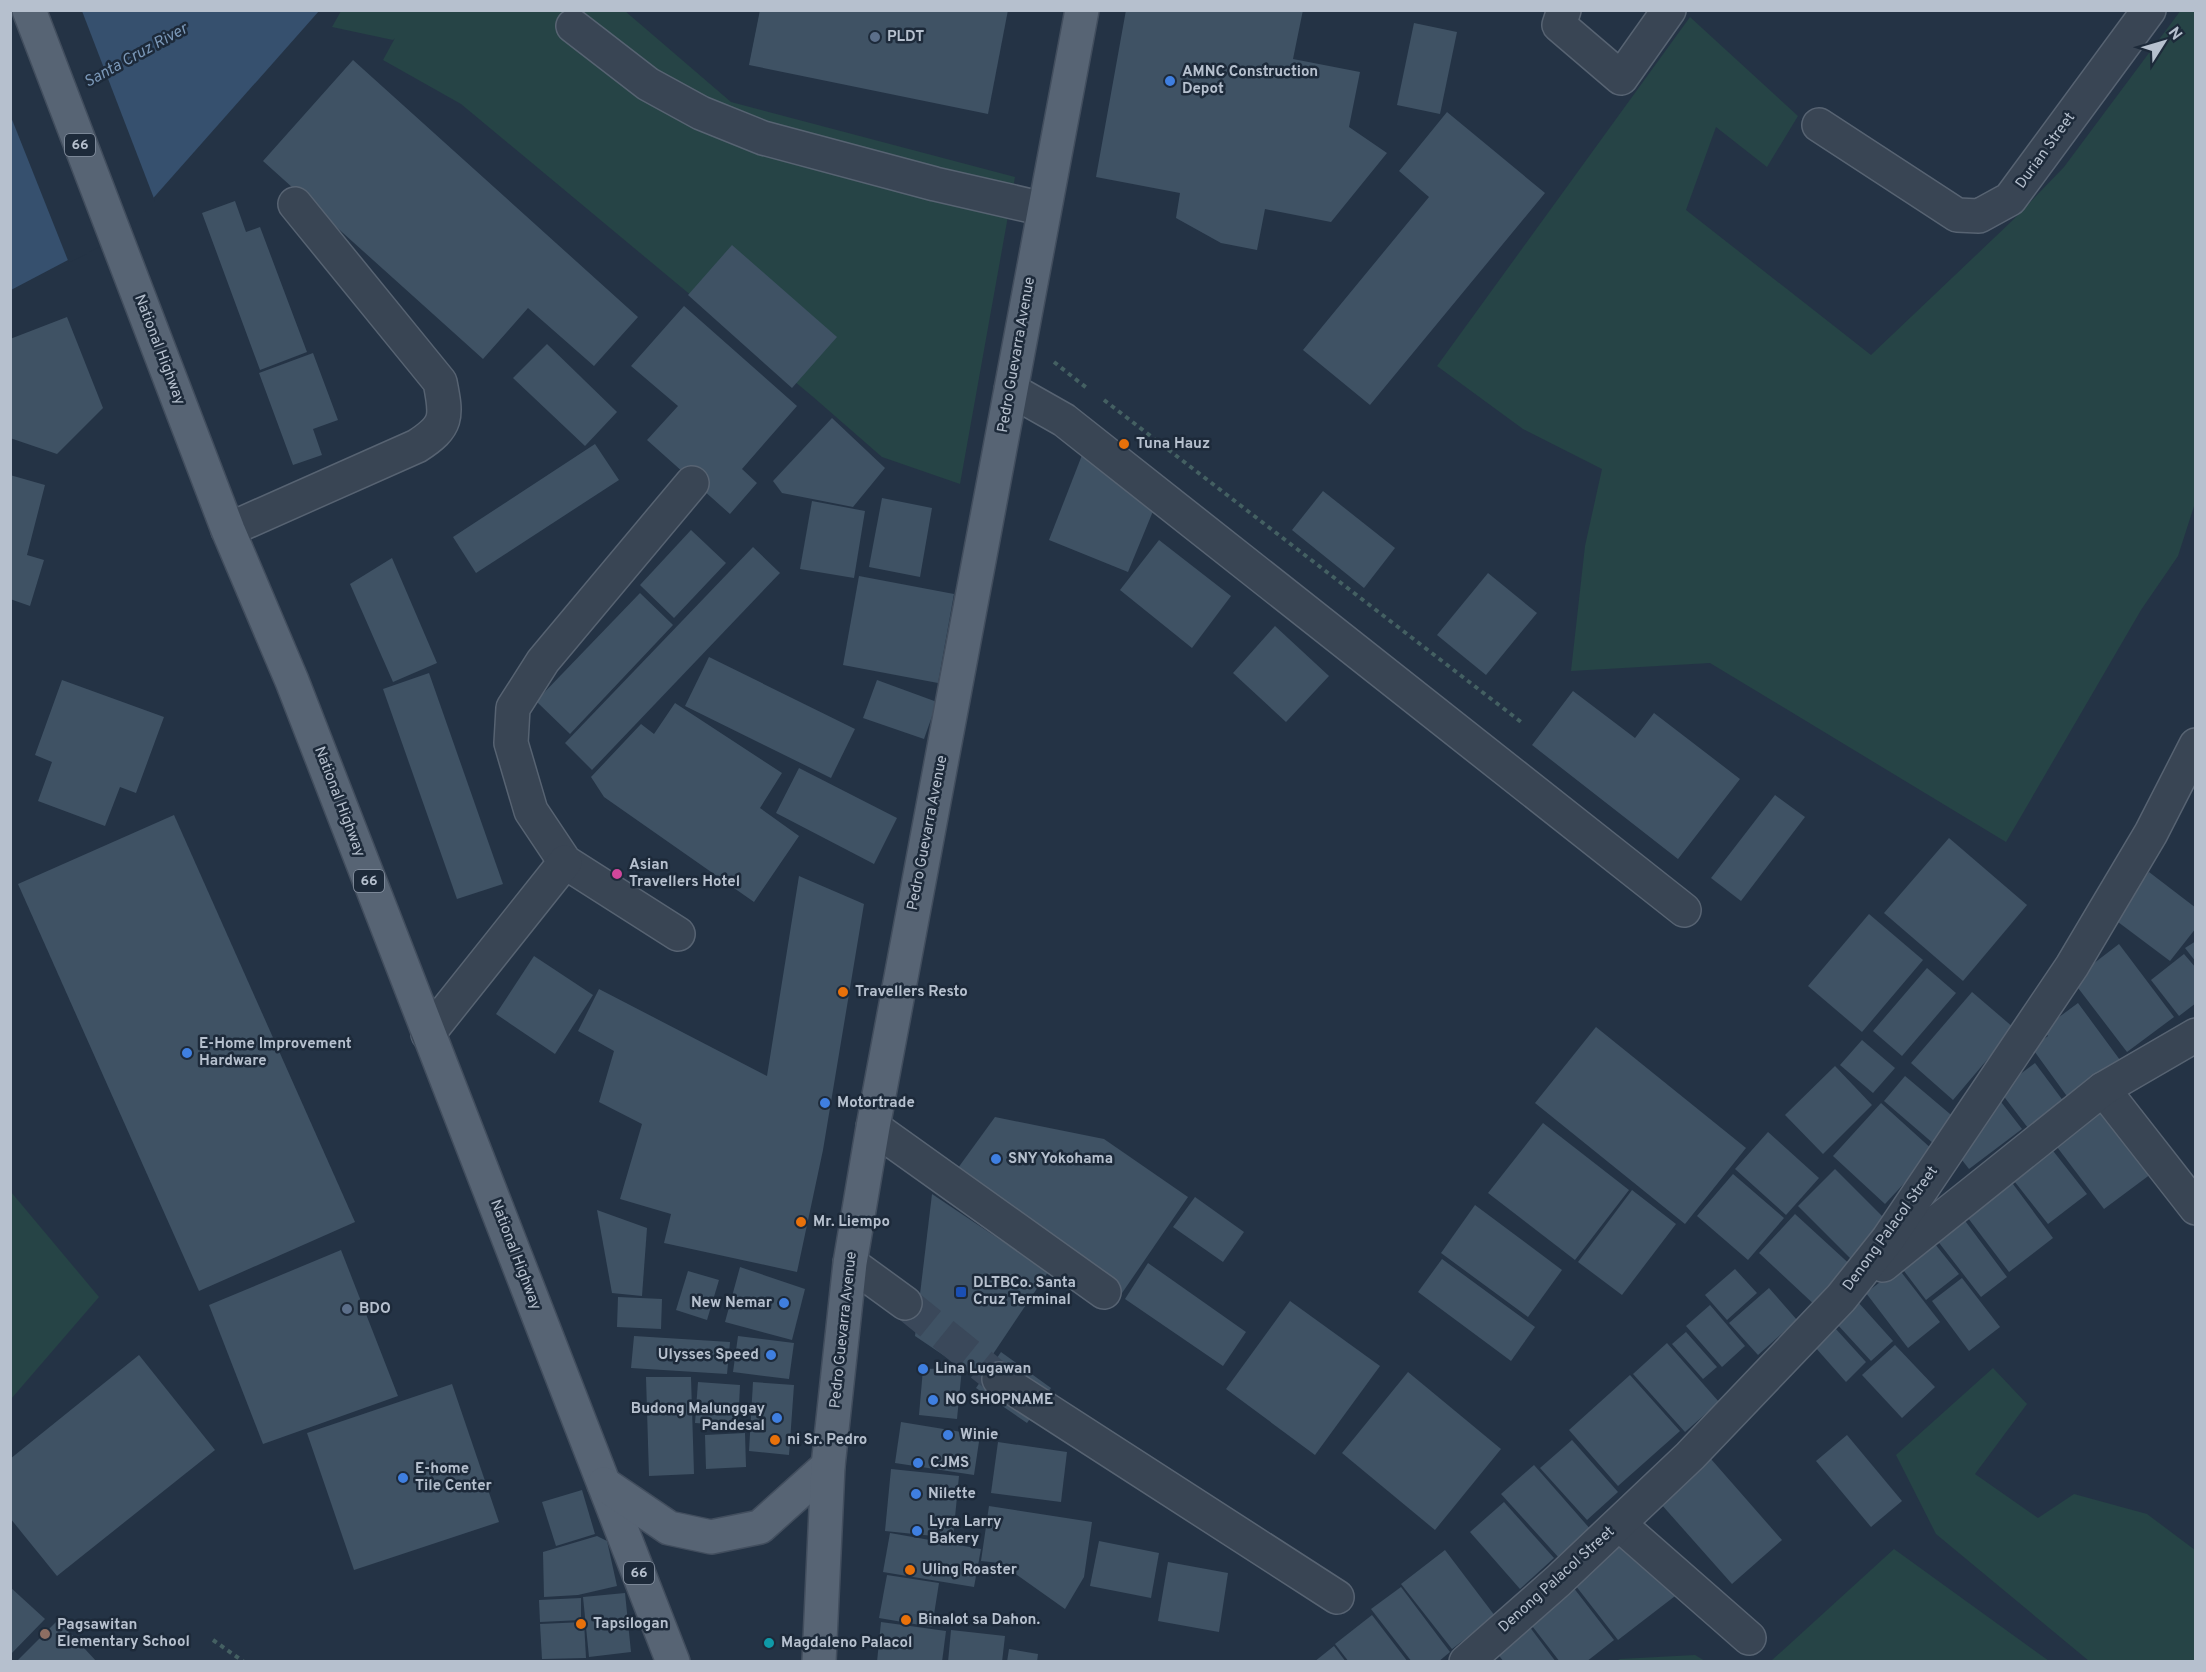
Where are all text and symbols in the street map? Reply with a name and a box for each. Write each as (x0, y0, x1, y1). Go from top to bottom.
north arrow (2134, 12, 2194, 72)
water label: Santa Cruz River (81, 18, 193, 93)
text: N (2163, 24, 2186, 45)
place label: PLDT (887, 28, 924, 47)
marker: PLDT (868, 30, 882, 44)
place label: AMNC Construction Depot (1182, 63, 1318, 99)
marker: AMNC Construction Depot (1163, 74, 1177, 88)
street label: Durian Street (2012, 109, 2080, 193)
road number: 66 (65, 134, 95, 156)
street label: Pedro Guevarra Avenue (994, 276, 1040, 434)
street label: National Highway (129, 292, 189, 408)
place label: Tuna Hauz (1136, 435, 1210, 454)
marker: Tuna Hauz (1117, 437, 1131, 451)
street label: National Highway (309, 744, 369, 860)
street label: Pedro Guevarra Avenue (904, 754, 952, 912)
place label: Asian Travellers Hotel (629, 856, 740, 892)
marker: Asian Travellers Hotel (610, 867, 624, 881)
road number: 66 (354, 870, 384, 892)
place label: Travellers Resto (855, 983, 968, 1002)
marker: Travellers Resto (836, 985, 850, 999)
place label: E-Home Improvement Hardware (199, 1035, 352, 1071)
marker: E-Home Improvement Hardware (180, 1046, 194, 1060)
place label: Motortrade (837, 1094, 915, 1113)
marker: Motortrade (818, 1096, 832, 1110)
place label: SNY Yokohama (1008, 1150, 1113, 1169)
marker: SNY Yokohama (989, 1152, 1003, 1166)
street label: Denong Palacol Street (1839, 1163, 1943, 1295)
street label: National Highway (485, 1197, 545, 1313)
place label: Mr. Liempo (813, 1213, 890, 1232)
marker: Mr. Liempo (794, 1215, 808, 1229)
street label: Pedro Guevarra Avenue (826, 1251, 862, 1409)
place label: DLTBCo. Santa Cruz Terminal (973, 1274, 1076, 1310)
marker: DLTBCo. Santa Cruz Terminal (954, 1285, 968, 1299)
place label: New Nemar (691, 1294, 773, 1313)
marker: New Nemar (777, 1296, 791, 1310)
place label: BDO (359, 1300, 391, 1319)
marker: BDO (340, 1302, 354, 1316)
place label: Ulysses Speed (658, 1346, 759, 1365)
marker: Ulysses Speed (764, 1348, 778, 1362)
place label: Lina Lugawan (935, 1360, 1031, 1379)
marker: Lina Lugawan (916, 1362, 930, 1376)
place label: NO SHOPNAME (945, 1391, 1053, 1410)
marker: NO SHOPNAME (926, 1393, 940, 1407)
place label: Budong Malunggay Pandesal (631, 1400, 765, 1436)
marker: Budong Malunggay Pandesal (770, 1411, 784, 1425)
place label: Winie (960, 1426, 998, 1445)
marker: Winie (941, 1428, 955, 1442)
place label: ni Sr. Pedro (787, 1431, 867, 1450)
marker: ni Sr. Pedro (768, 1433, 782, 1447)
place label: CJMS (930, 1454, 969, 1473)
marker: CJMS (911, 1456, 925, 1470)
place label: E-home Tile Center (415, 1460, 493, 1496)
marker: E-home Tile Center (396, 1471, 410, 1485)
place label: Nilette (928, 1485, 976, 1504)
marker: Nilette (909, 1487, 923, 1501)
place label: Lyra Larry Bakery (929, 1513, 1002, 1549)
street label: Denong Palacol Street (1495, 1523, 1619, 1637)
marker: Lyra Larry Bakery (910, 1524, 924, 1538)
place label: Uling Roaster (922, 1561, 1018, 1580)
road number: 66 (624, 1562, 654, 1584)
marker: Uling Roaster (903, 1563, 917, 1577)
place label: Binalot sa Dahon. (918, 1611, 1041, 1630)
marker: Binalot sa Dahon. (899, 1613, 913, 1627)
place label: Tapsilogan (593, 1615, 669, 1634)
place label: Pagsawitan Elementary School (57, 1616, 190, 1652)
marker: Tapsilogan (574, 1617, 588, 1631)
marker: Pagsawitan Elementary School (38, 1627, 52, 1641)
place label: Magdaleno Palacol (781, 1634, 912, 1653)
marker: Magdaleno Palacol (762, 1636, 776, 1650)

